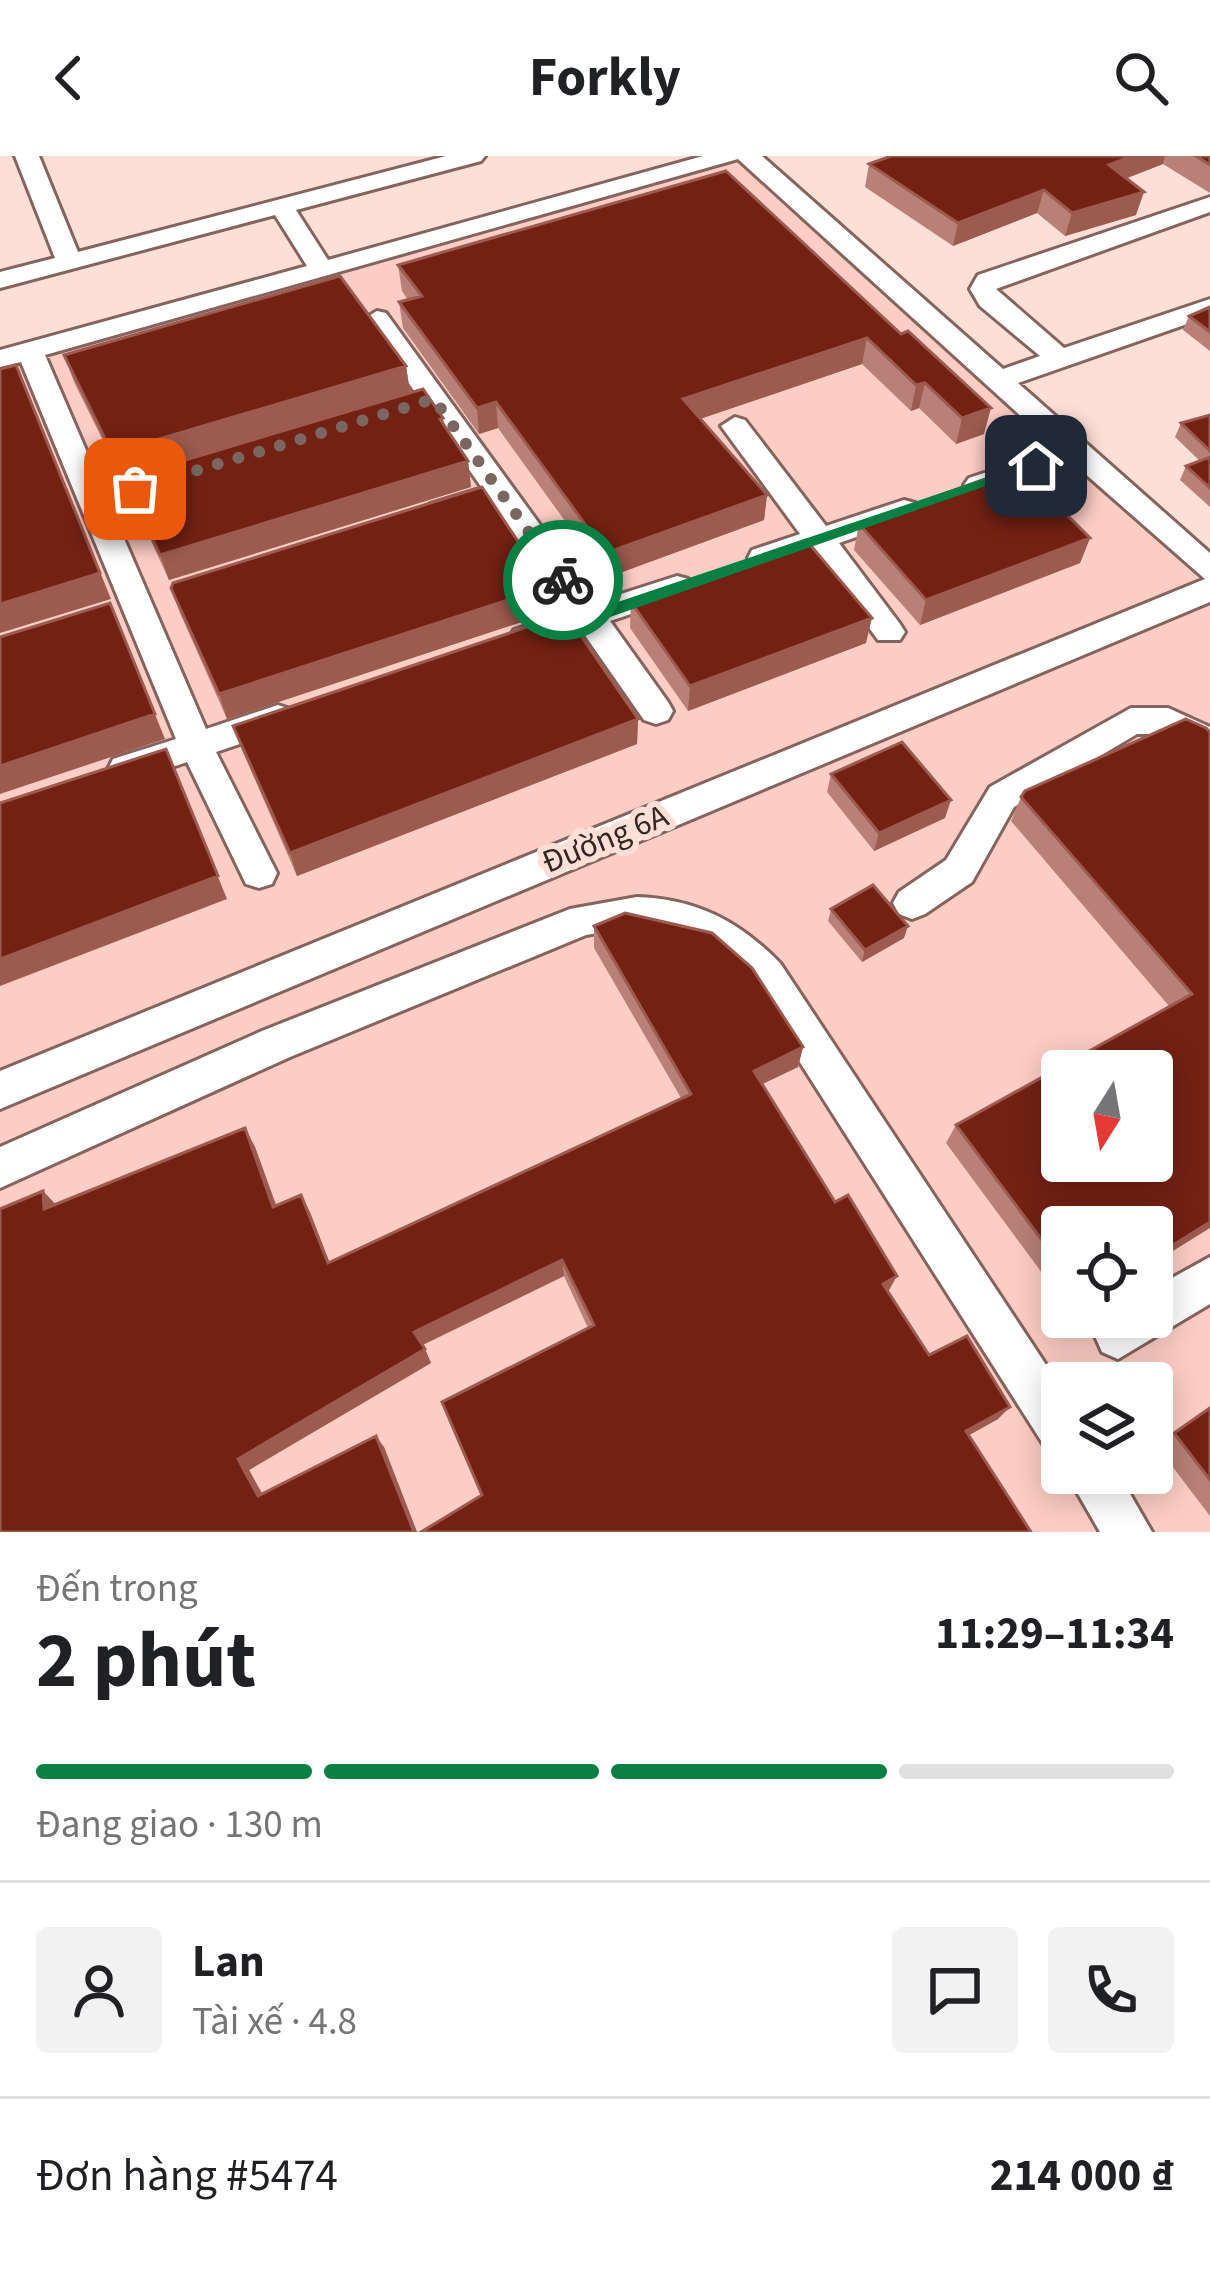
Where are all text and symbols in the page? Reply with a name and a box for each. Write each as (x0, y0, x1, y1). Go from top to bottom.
text: Forkly (529, 40, 681, 117)
icon: back (36, 45, 102, 111)
icon: search (1108, 45, 1174, 111)
pin (985, 415, 1087, 517)
icon: home (1003, 433, 1069, 499)
pin (84, 438, 186, 540)
icon: bag (102, 456, 168, 522)
courier (503, 520, 623, 640)
icon: bike (530, 547, 596, 613)
street label: Đường 6A (535, 792, 675, 886)
north arrow (1041, 1050, 1173, 1182)
map controls (1041, 1050, 1173, 1494)
button: locate (1041, 1206, 1173, 1338)
button: layers (1041, 1362, 1173, 1494)
text: Đến trong (36, 1561, 198, 1617)
text: 11:29–11:34 (935, 1602, 1174, 1666)
text: 2 phút (36, 1606, 256, 1717)
text: Đang giao · 130 m (36, 1797, 323, 1853)
button: person (36, 1927, 162, 2053)
button: chat (892, 1927, 1018, 2053)
button: phone (1048, 1927, 1174, 2053)
text: Lan (192, 1930, 265, 1994)
text: Tài xế · 4.8 (192, 1994, 357, 2050)
text: Đơn hàng #5474 (36, 2144, 338, 2208)
text: 214 000 ₫ (990, 2144, 1174, 2208)

